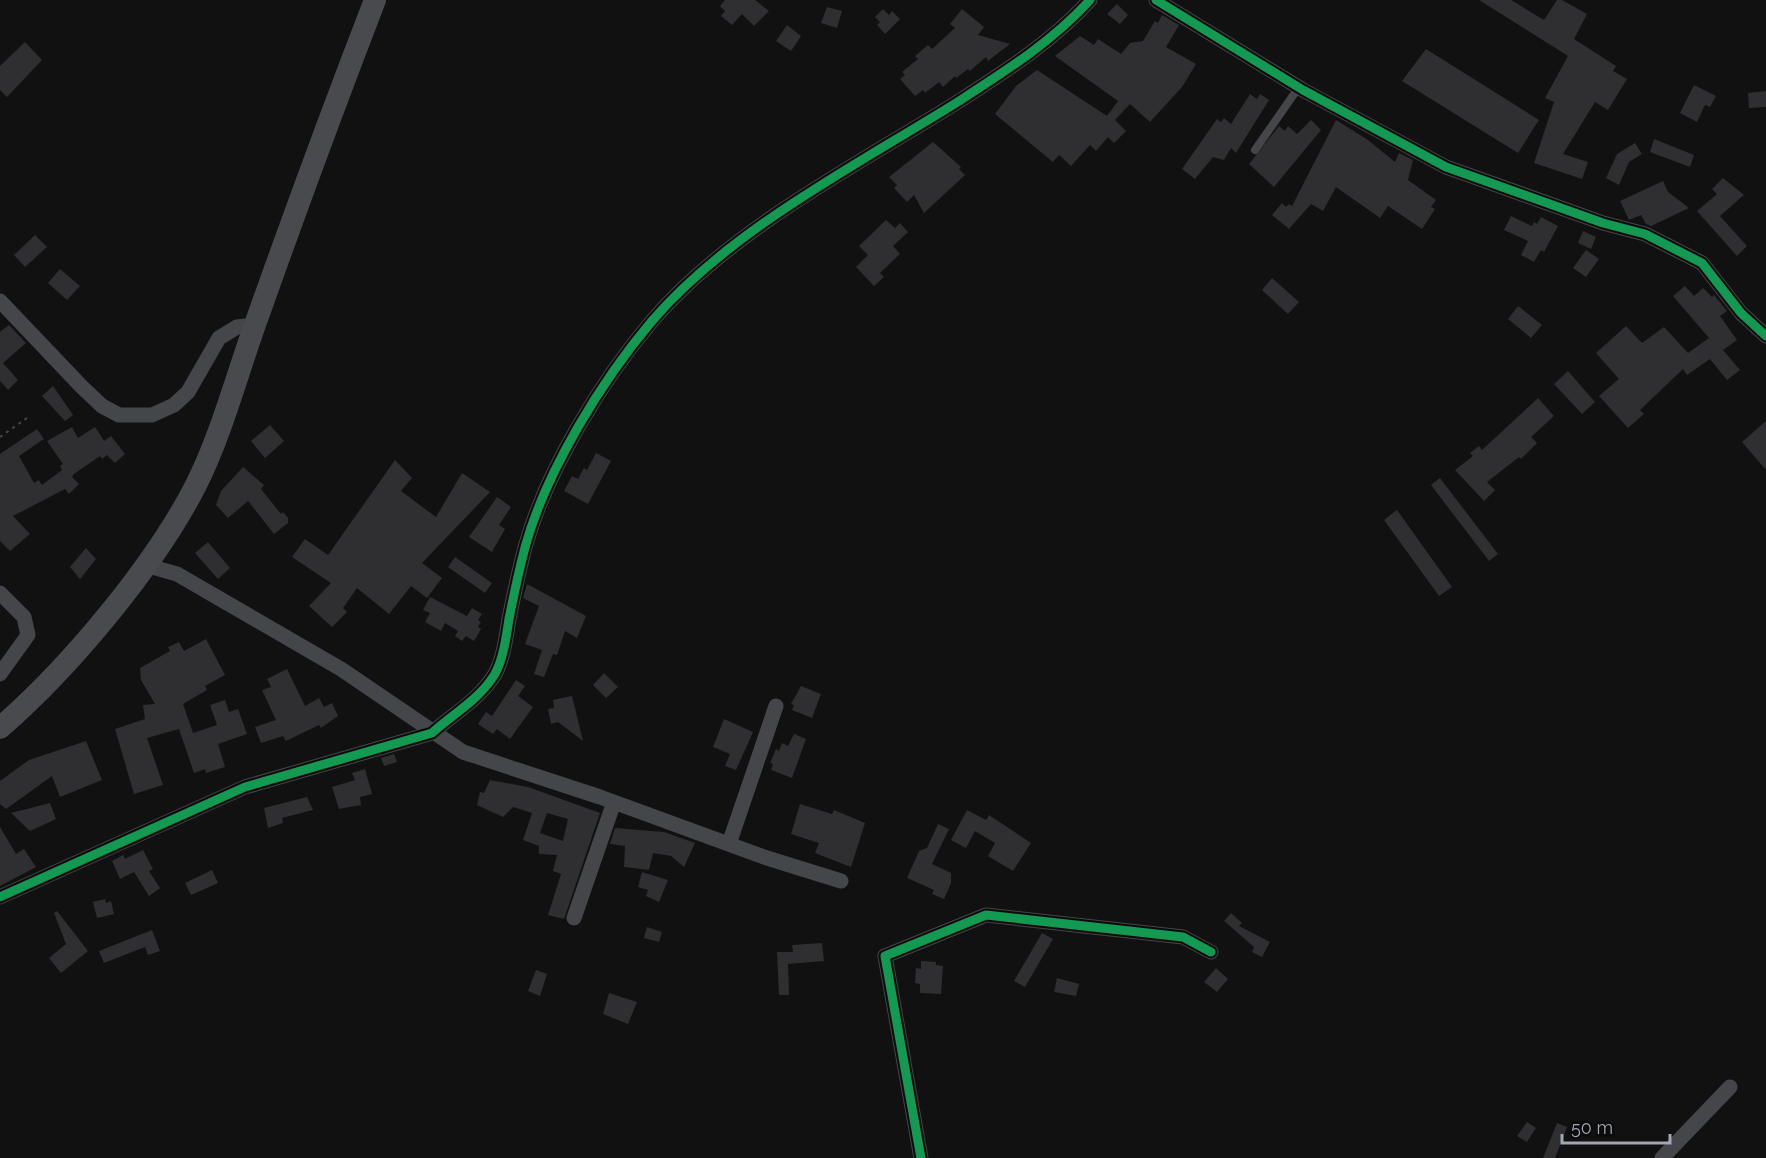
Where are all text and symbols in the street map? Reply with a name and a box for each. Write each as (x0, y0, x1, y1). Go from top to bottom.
scale bar (1562, 1107, 1670, 1145)
text: 50 m (1571, 1117, 1613, 1138)

